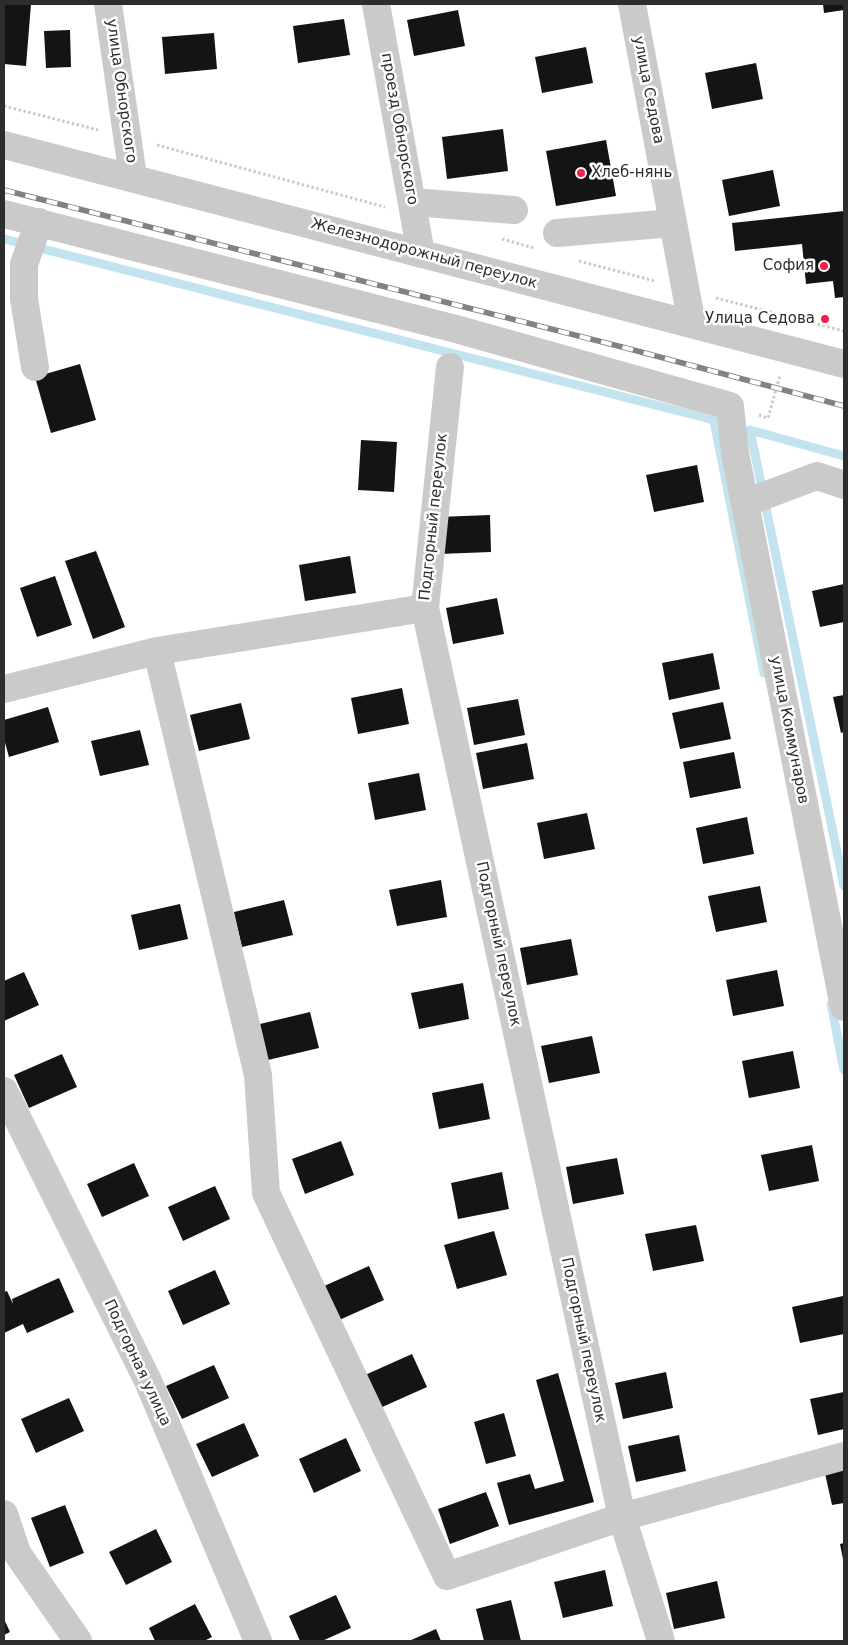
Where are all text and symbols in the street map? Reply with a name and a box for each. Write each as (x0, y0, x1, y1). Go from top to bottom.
street label: улица Обнорского (102, 18, 140, 164)
street label: улица Седова (629, 34, 667, 146)
street label: проезд Обнорского (377, 52, 421, 206)
place label: Хлеб-нянь (591, 164, 672, 182)
marker: Хлеб-нянь (575, 167, 587, 179)
street label: Железнодорожный переулок (309, 215, 539, 293)
place label: София (763, 257, 814, 275)
marker: София (818, 260, 830, 272)
place label: Улица Седова (705, 310, 815, 328)
marker: Улица Седова (819, 313, 831, 325)
street label: Подгорный переулок (416, 432, 452, 602)
street label: улица Коммунаров (766, 655, 812, 805)
street label: Подгорный переулок (472, 860, 524, 1028)
street label: Подгорный переулок (557, 1256, 609, 1424)
street label: Подгорная улица (100, 1297, 174, 1429)

